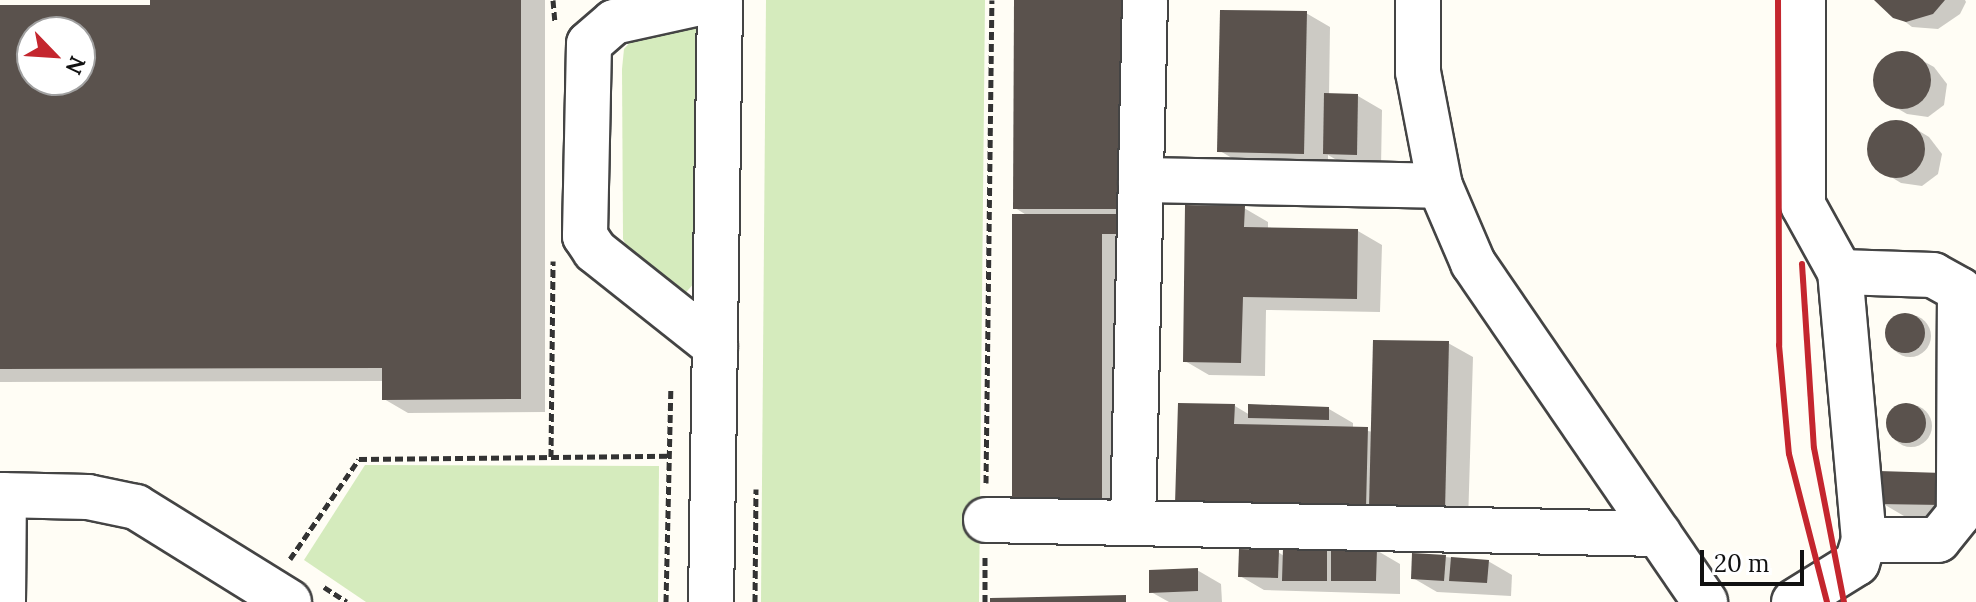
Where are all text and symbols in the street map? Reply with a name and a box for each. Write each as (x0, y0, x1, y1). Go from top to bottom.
north arrow (16, 16, 96, 96)
text: N (60, 52, 92, 79)
scale bar (1704, 534, 1808, 584)
text: 20 m (1714, 548, 1770, 579)

